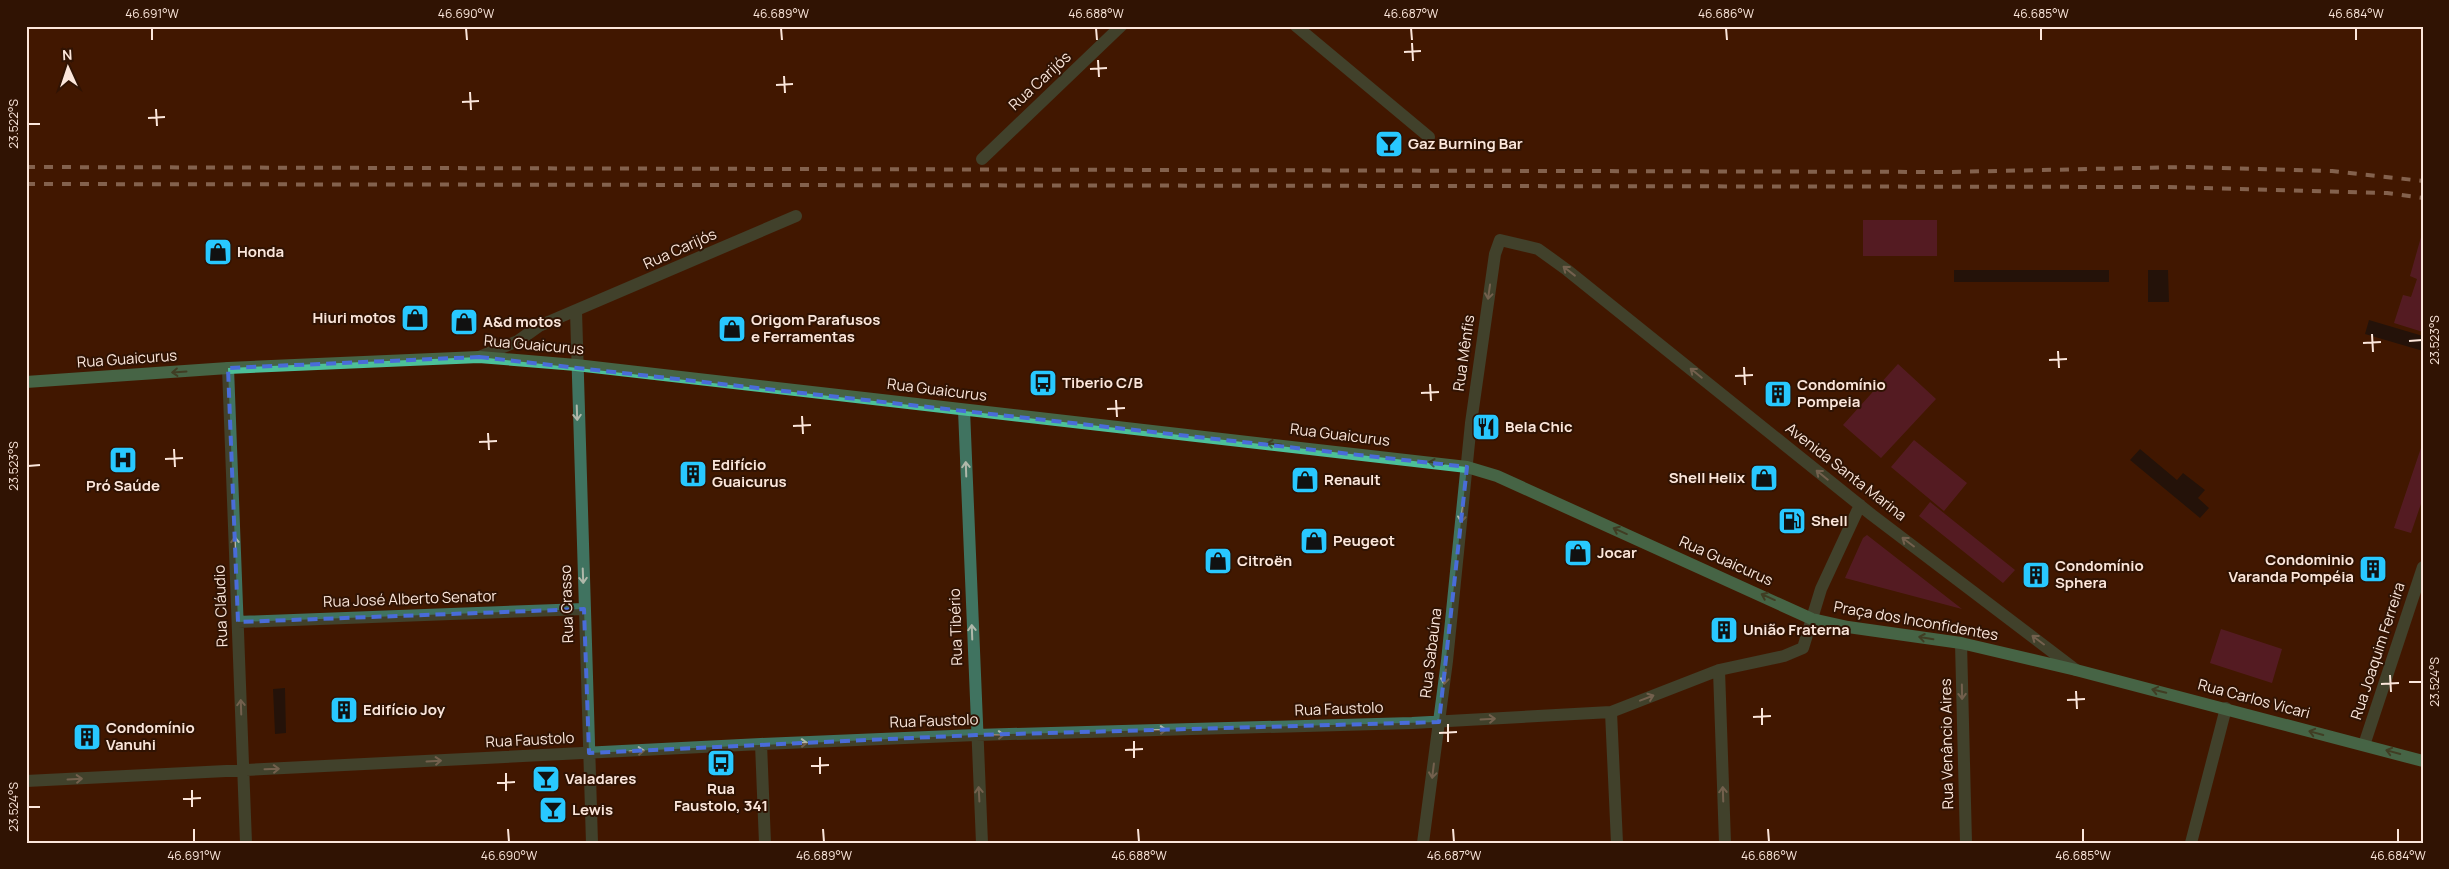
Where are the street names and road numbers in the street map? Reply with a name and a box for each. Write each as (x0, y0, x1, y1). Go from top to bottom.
street label: Rua Carijós (1004, 46, 1075, 115)
street label: Rua Carijós (640, 223, 720, 274)
street label: Rua Mênfis (1448, 313, 1479, 392)
street label: Rua Guaicurus (483, 330, 585, 359)
street label: Rua Guaicurus (76, 345, 178, 372)
street label: Rua Guaicurus (886, 373, 988, 406)
street label: Rua Guaicurus (1289, 418, 1391, 451)
street label: Avenida Santa Marina (1781, 418, 1911, 526)
street label: Rua Guaicurus (1676, 531, 1776, 591)
street label: Rua Cláudio (209, 564, 232, 648)
street label: Rua Crasso (555, 564, 578, 644)
street label: Rua Joaquim Ferreira (2345, 579, 2410, 722)
street label: Rua José Alberto Senator (323, 585, 498, 612)
street label: Rua Tibério (944, 588, 967, 666)
street label: Praça dos Inconfidentes (1832, 596, 2000, 645)
street label: Rua Sabaúna (1415, 607, 1446, 699)
street label: Rua Carlos Vicari (2196, 673, 2312, 724)
street label: Rua Venâncio Aires (1935, 678, 1958, 810)
street label: Rua Faustolo (1294, 696, 1384, 721)
street label: Rua Faustolo (889, 708, 979, 733)
street label: Rua Faustolo (485, 727, 575, 752)

